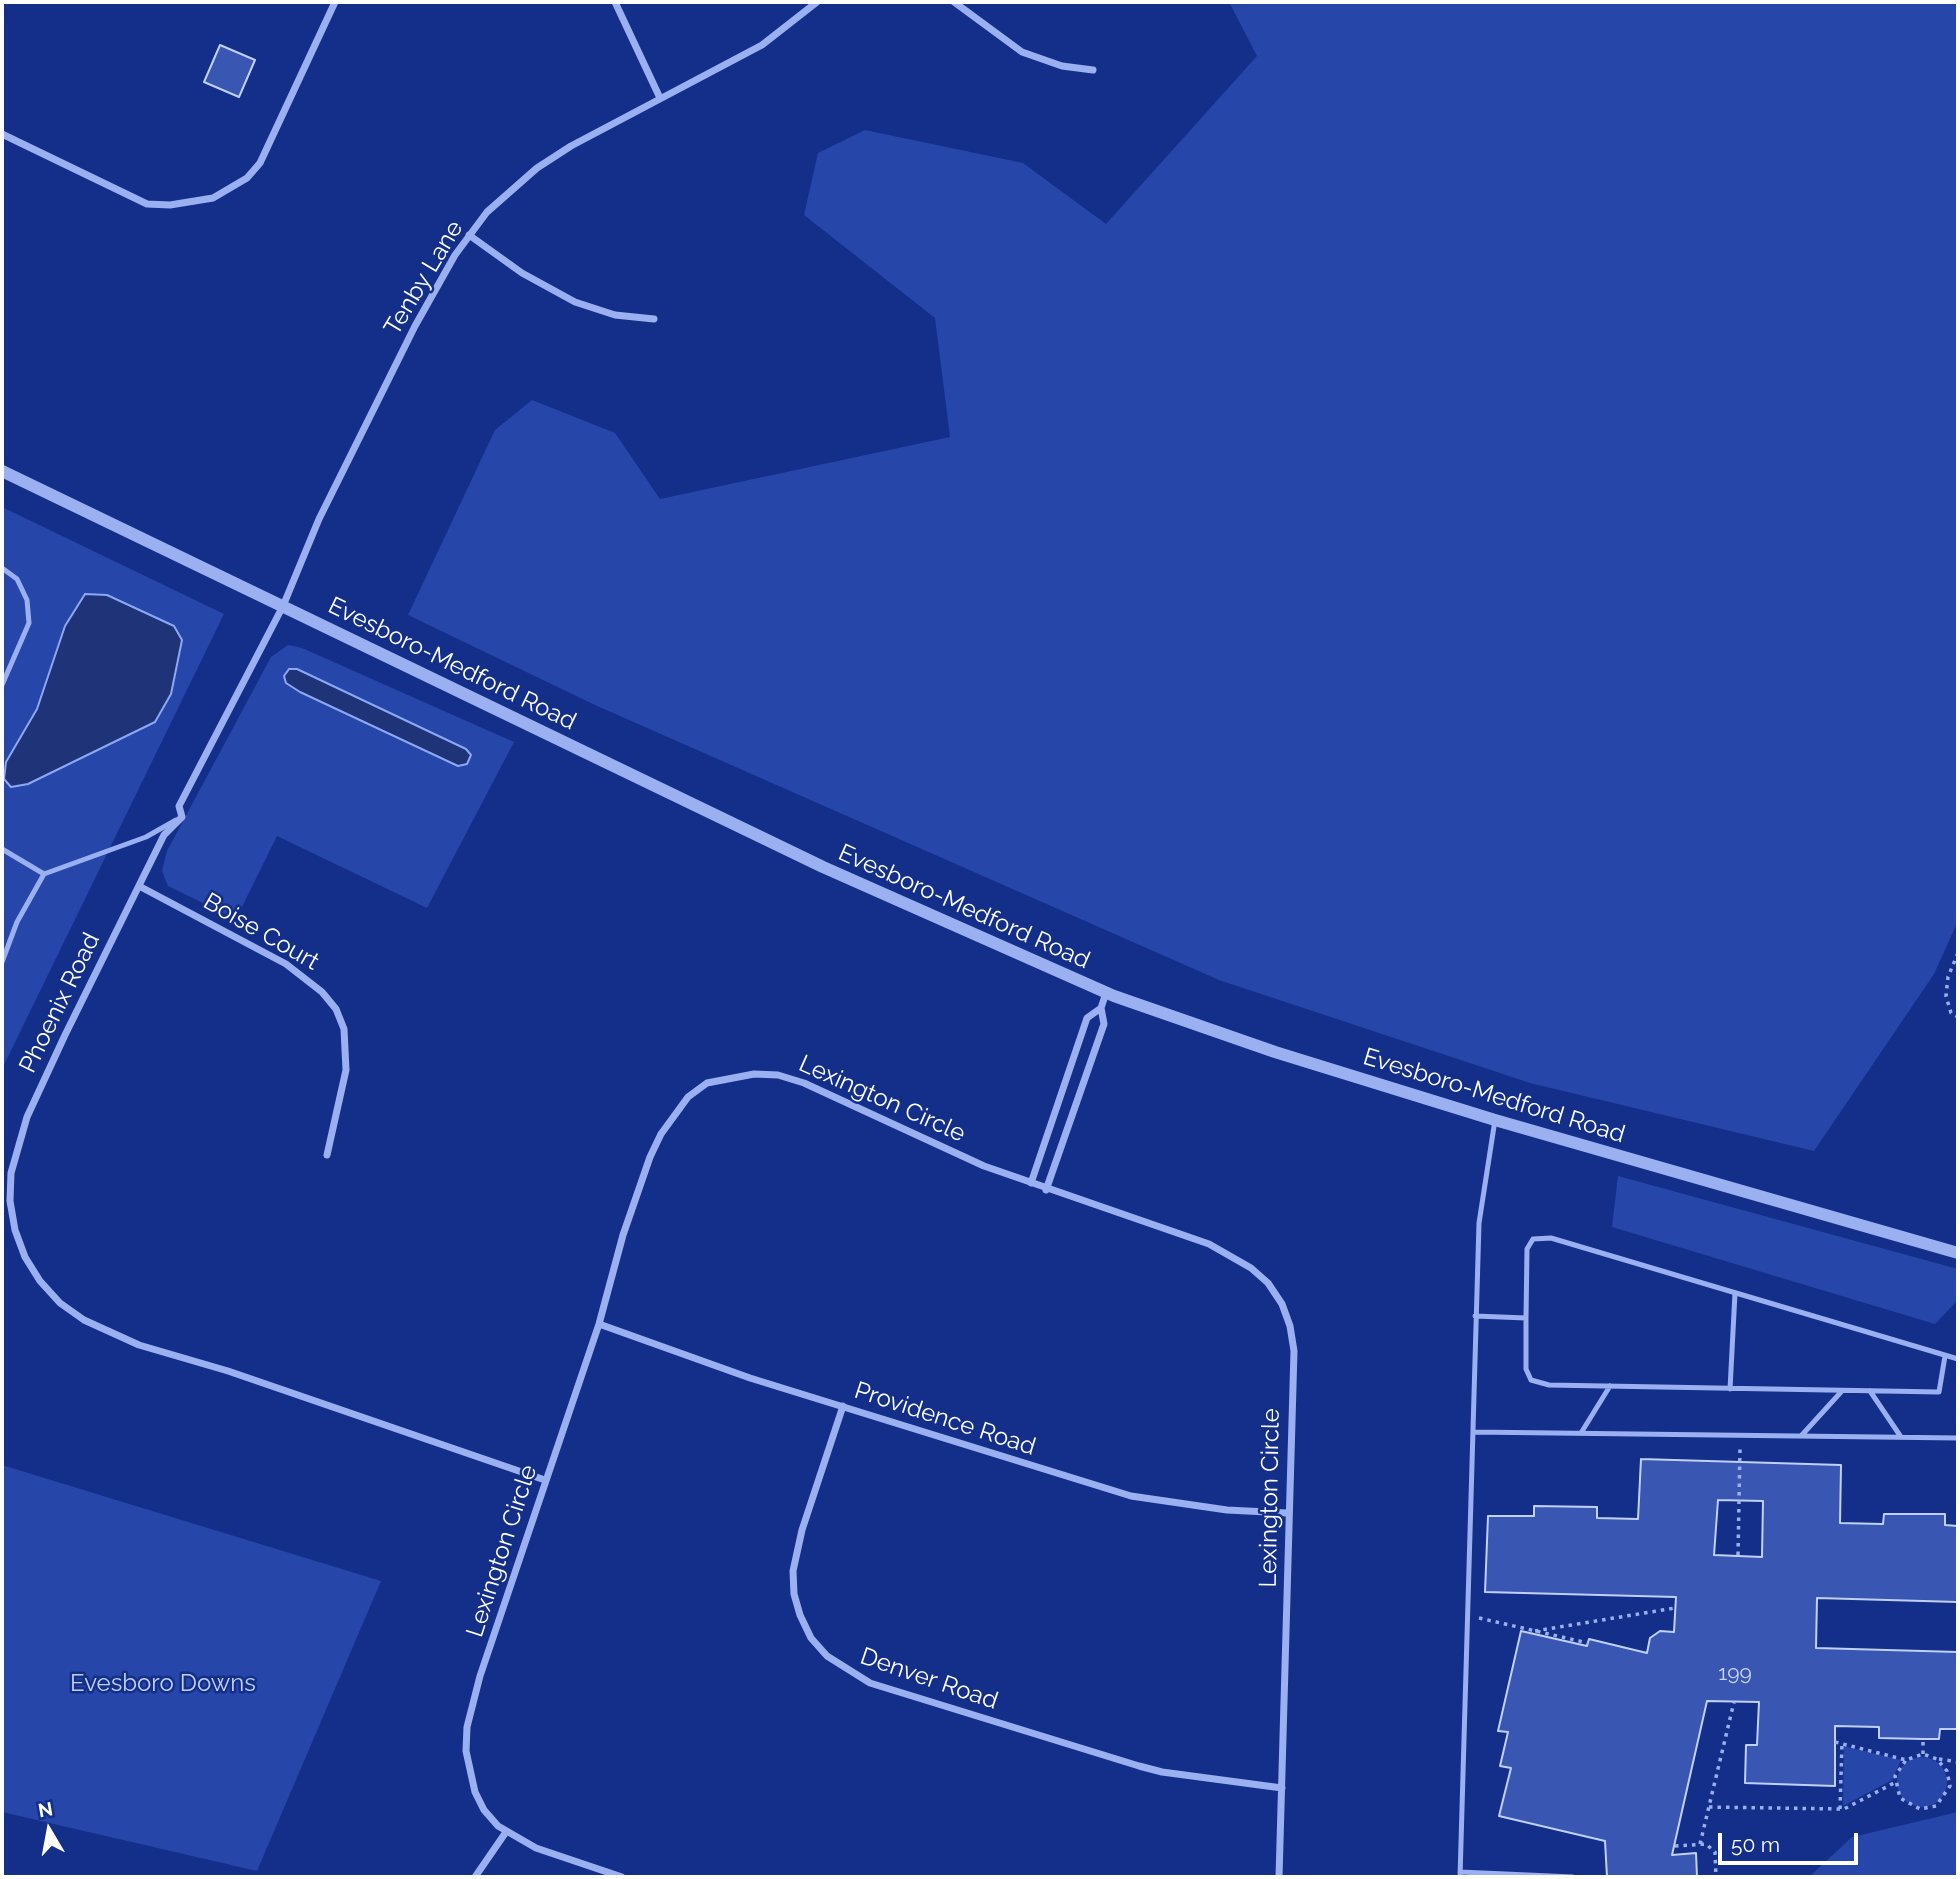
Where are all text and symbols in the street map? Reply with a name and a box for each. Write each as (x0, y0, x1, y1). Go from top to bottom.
street label: Tenby Lane (379, 215, 469, 341)
street label: Evesboro-Medford Road (323, 591, 581, 737)
street label: Evesboro-Medford Road (834, 839, 1094, 975)
street label: Boise Court (198, 887, 324, 977)
street label: Phoenix Road (14, 928, 106, 1078)
street label: Evesboro-Medford Road (1360, 1042, 1628, 1150)
street label: Lexington Circle (794, 1049, 970, 1149)
street label: Providence Road (851, 1376, 1039, 1462)
street label: Lexington Circle (1254, 1408, 1286, 1588)
street label: Lexington Circle (461, 1461, 543, 1641)
street label: Denver Road (856, 1642, 1002, 1716)
house number: 199 (1718, 1661, 1752, 1687)
park label: Evesboro Downs (70, 1670, 256, 1698)
north arrow (14, 1795, 84, 1865)
text: N (36, 1797, 54, 1821)
scale bar (1722, 1820, 1862, 1864)
text: 50 m (1731, 1832, 1780, 1857)

